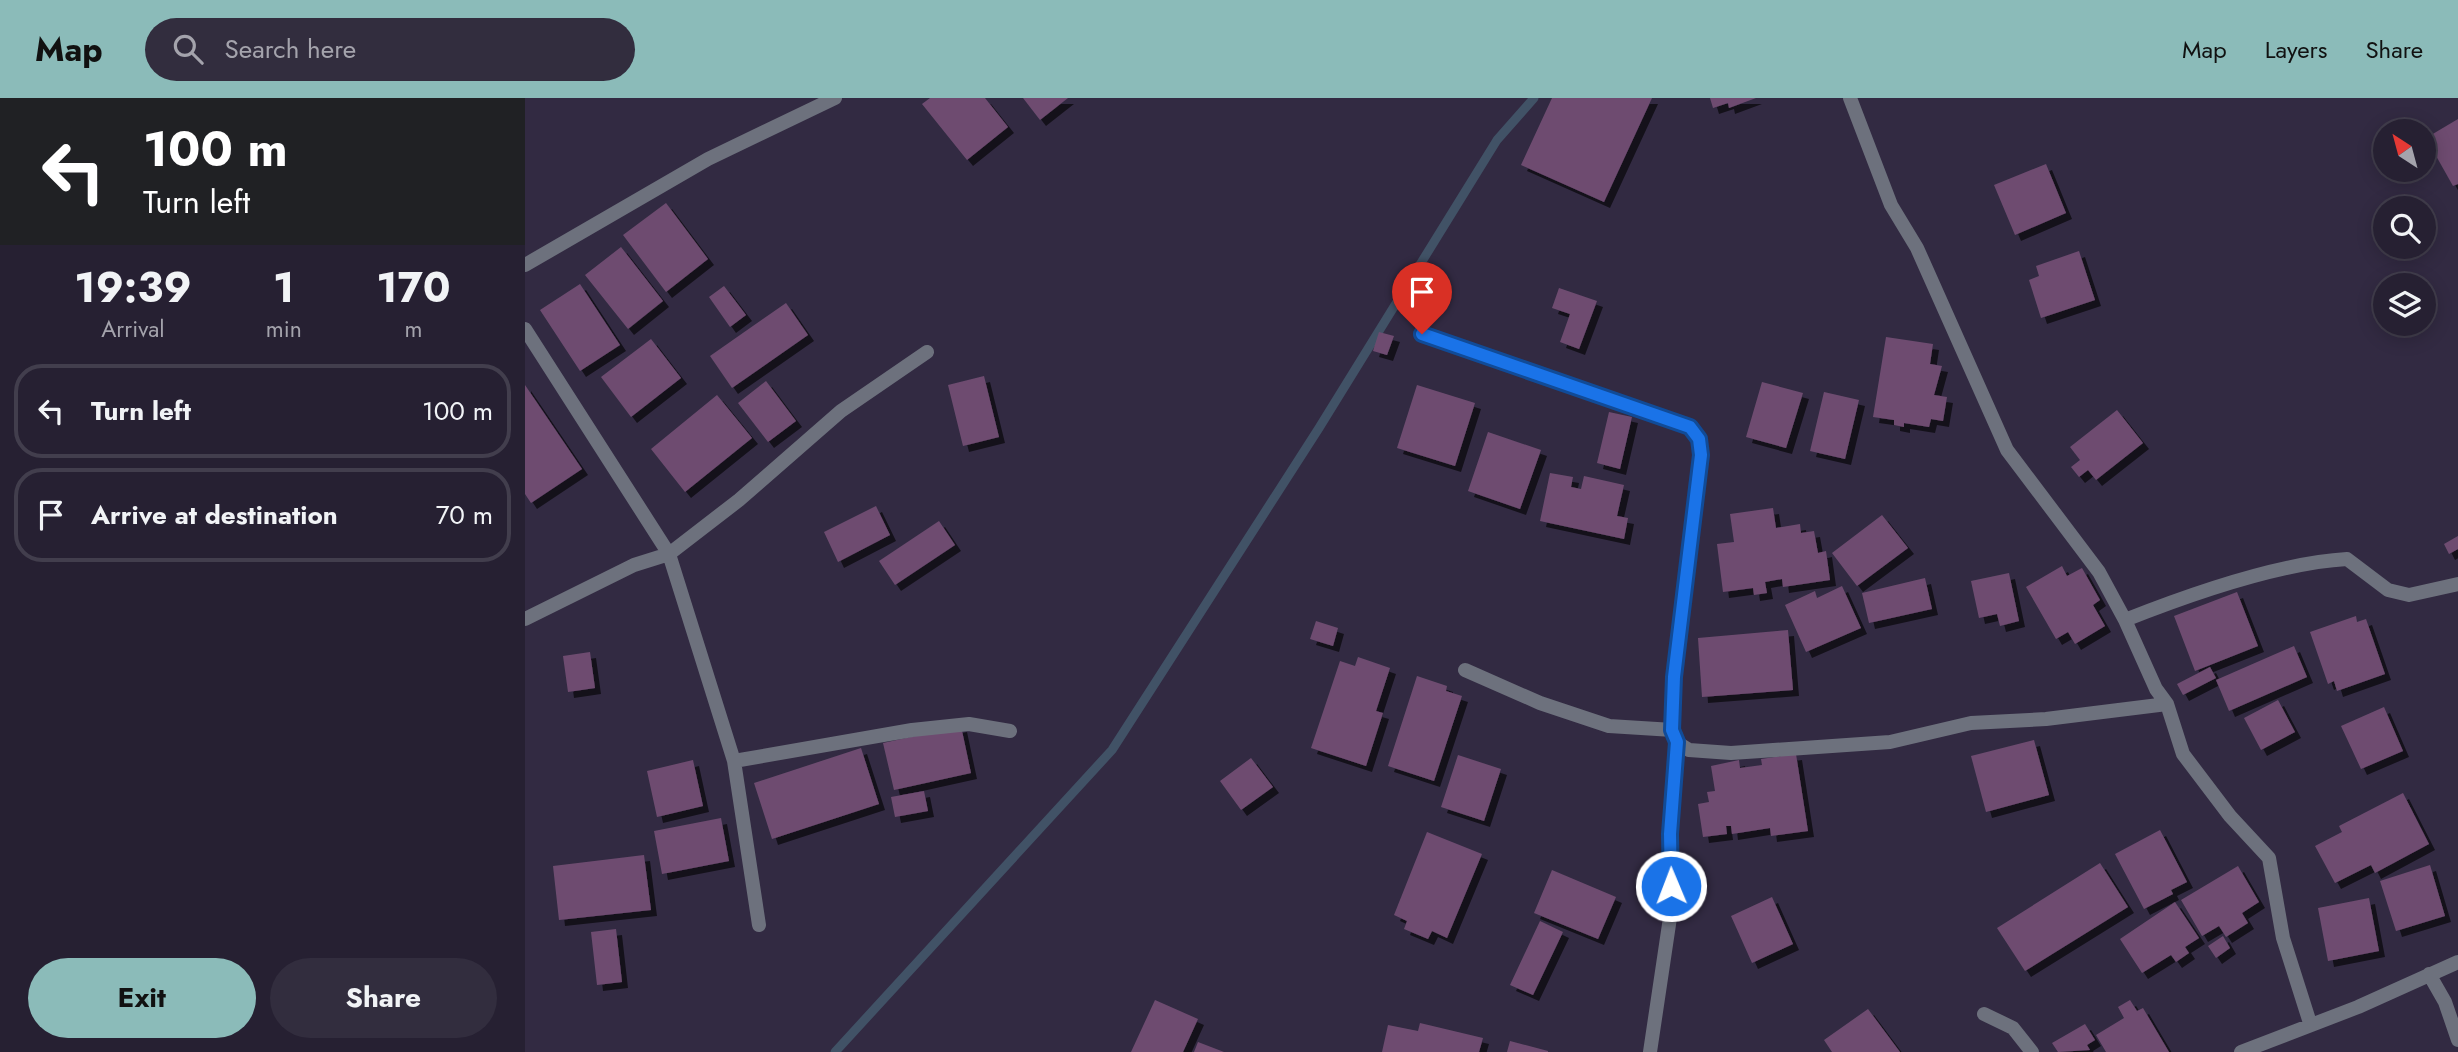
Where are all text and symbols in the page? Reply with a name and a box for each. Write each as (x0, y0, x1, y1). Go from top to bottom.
search box (145, 18, 635, 81)
text: Map (35, 26, 103, 73)
icon: search (169, 30, 207, 68)
text: Search here (225, 30, 356, 68)
text: Map (2182, 32, 2227, 67)
text: Layers (2265, 32, 2327, 67)
text: Share (2365, 32, 2423, 67)
text: 100 m (143, 114, 288, 184)
north arrow (2373, 119, 2436, 182)
map controls (2373, 119, 2436, 336)
icon: left (28, 126, 119, 217)
text: Turn left (143, 179, 250, 225)
button: search (2373, 196, 2436, 259)
text: 19:39 (74, 257, 192, 318)
text: 1 (273, 257, 295, 318)
text: 170 (376, 257, 451, 318)
pin (1392, 262, 1452, 334)
icon: arrive (1403, 273, 1441, 311)
button: layers (2373, 273, 2436, 336)
text: Arrival (101, 312, 165, 346)
text: min (266, 312, 302, 346)
text: m (404, 312, 422, 346)
icon: left (32, 392, 70, 430)
text: Turn left (91, 392, 191, 430)
text: 100 m (422, 392, 493, 430)
icon: arrive (32, 496, 70, 534)
text: Arrive at destination (91, 496, 338, 534)
text: 70 m (436, 496, 493, 534)
position arrow (1634, 849, 1708, 923)
button: Exit (28, 958, 256, 1038)
button: Share (270, 958, 497, 1038)

